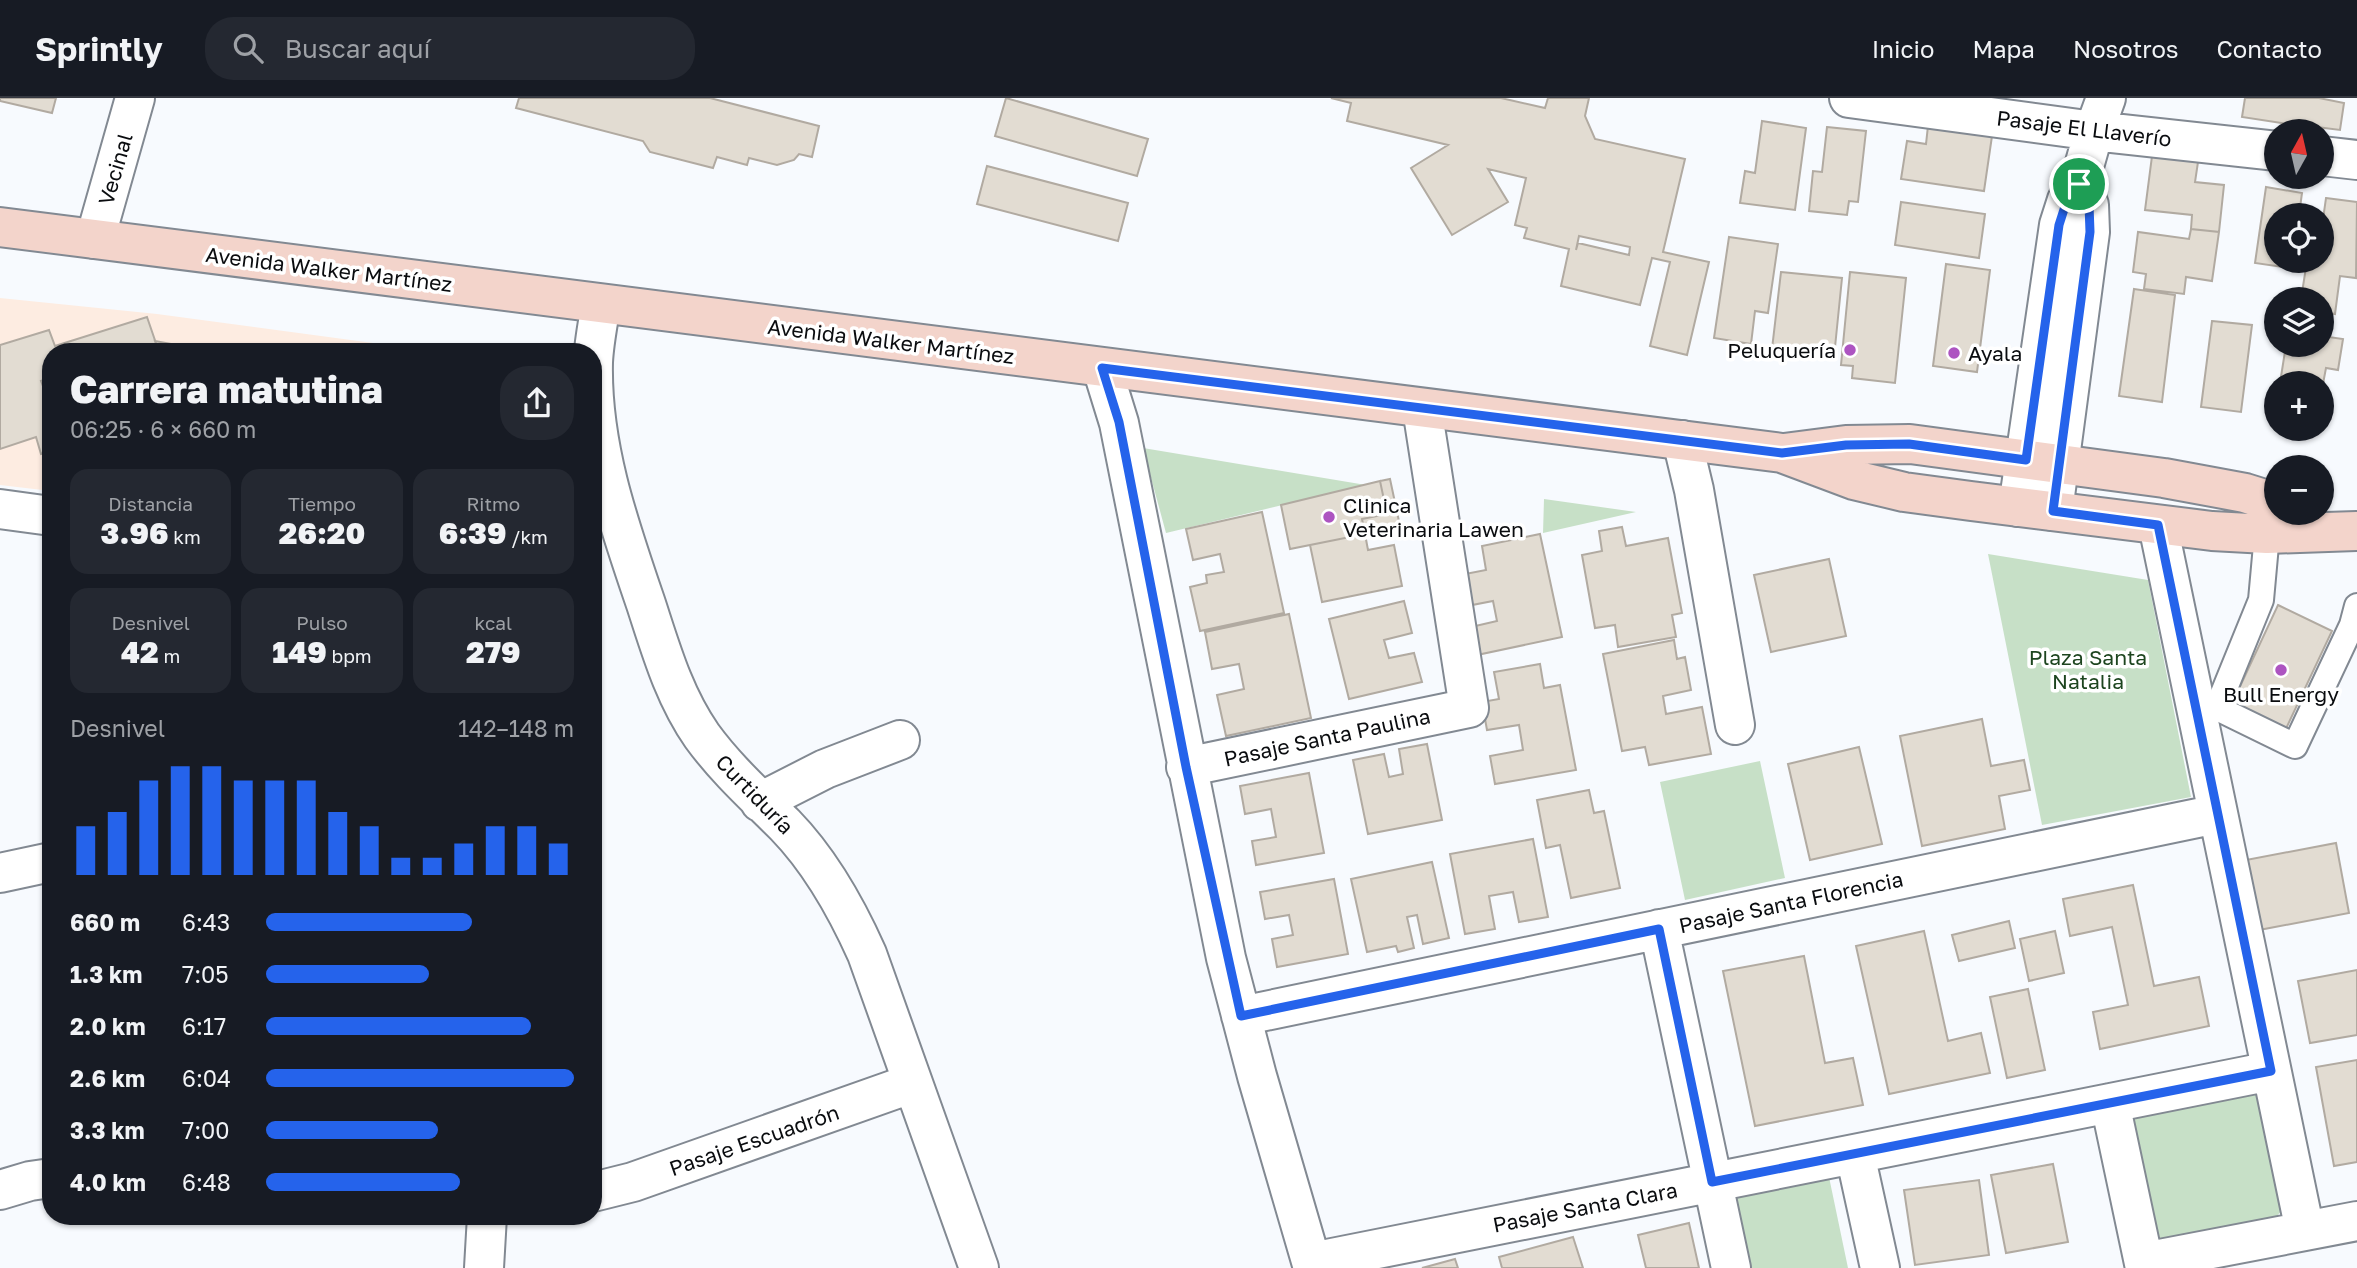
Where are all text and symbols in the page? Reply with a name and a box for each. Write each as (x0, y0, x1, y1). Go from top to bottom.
search box (205, 17, 695, 80)
text: Sprintly (35, 29, 163, 68)
icon: search (229, 29, 267, 67)
text: Buscar aquí (285, 33, 431, 64)
text: Inicio (1872, 34, 1934, 63)
text: Mapa (1972, 34, 2035, 63)
text: Nosotros (2073, 34, 2179, 63)
text: Contacto (2217, 34, 2322, 63)
street label: Pasaje El Llaverío (1995, 104, 2173, 152)
north arrow (2264, 119, 2334, 189)
map controls (2264, 119, 2334, 525)
street label: Vecinal (92, 130, 138, 208)
pin (2049, 154, 2109, 214)
icon: arrive (2060, 165, 2098, 203)
button: locate (2264, 203, 2334, 273)
street label: Avenida Walker Martínez (204, 241, 454, 297)
button: layers (2264, 287, 2334, 357)
street label: Avenida Walker Martínez (766, 313, 1016, 369)
place label: Peluquería (1727, 337, 1836, 363)
place label: Ayala (1968, 340, 2022, 366)
marker: Peluquería (1842, 342, 1858, 358)
marker: Ayala (1946, 345, 1962, 361)
text: Carrera matutina (70, 366, 383, 411)
button: share (500, 366, 574, 440)
button: + (2264, 371, 2334, 441)
text: 06:25 · 6 × 660 m (70, 415, 256, 443)
button: − (2264, 455, 2334, 525)
text: Distancia (108, 492, 193, 515)
text: Tiempo (288, 492, 356, 515)
text: Ritmo (466, 492, 520, 515)
place label: Clinica Veterinaria Lawen (1343, 492, 1524, 542)
marker: Clinica Veterinaria Lawen (1321, 509, 1337, 525)
text: 3.96 (101, 515, 168, 551)
text: 26:20 (279, 515, 365, 551)
text: 6:39 (439, 515, 507, 551)
text: km (168, 525, 201, 548)
text: /km (507, 525, 548, 548)
text: Desnivel (111, 611, 190, 634)
text: Pulso (296, 611, 348, 634)
text: kcal (475, 611, 512, 634)
text: 42 (121, 634, 159, 670)
text: 149 (272, 634, 327, 670)
text: 279 (466, 634, 521, 670)
text: m (159, 644, 180, 667)
text: bpm (327, 644, 372, 667)
park label: Plaza Santa Natalia (2029, 644, 2147, 694)
marker: Bull Energy (2273, 662, 2289, 678)
place label: Bull Energy (2223, 681, 2339, 707)
street label: Pasaje Santa Paulina (1221, 702, 1433, 772)
text: Desnivel (70, 714, 165, 742)
text: 142–148 m (458, 714, 574, 742)
street label: Curtiduría (711, 749, 799, 839)
street label: Pasaje Santa Florencia (1676, 866, 1906, 938)
text: 660 m (70, 908, 140, 936)
text: 6:43 (182, 908, 230, 936)
text: 1.3 km (70, 960, 142, 988)
text: 7:05 (182, 960, 229, 988)
text: 2.0 km (70, 1012, 146, 1040)
text: 6:17 (182, 1012, 226, 1040)
text: 2.6 km (70, 1064, 145, 1092)
text: 6:04 (182, 1064, 231, 1092)
street label: Pasaje Escuadrón (666, 1099, 842, 1181)
text: 3.3 km (70, 1116, 145, 1144)
text: 7:00 (182, 1116, 230, 1144)
text: 4.0 km (70, 1168, 146, 1196)
text: 6:48 (182, 1168, 231, 1196)
street label: Pasaje Santa Clara (1490, 1176, 1680, 1238)

